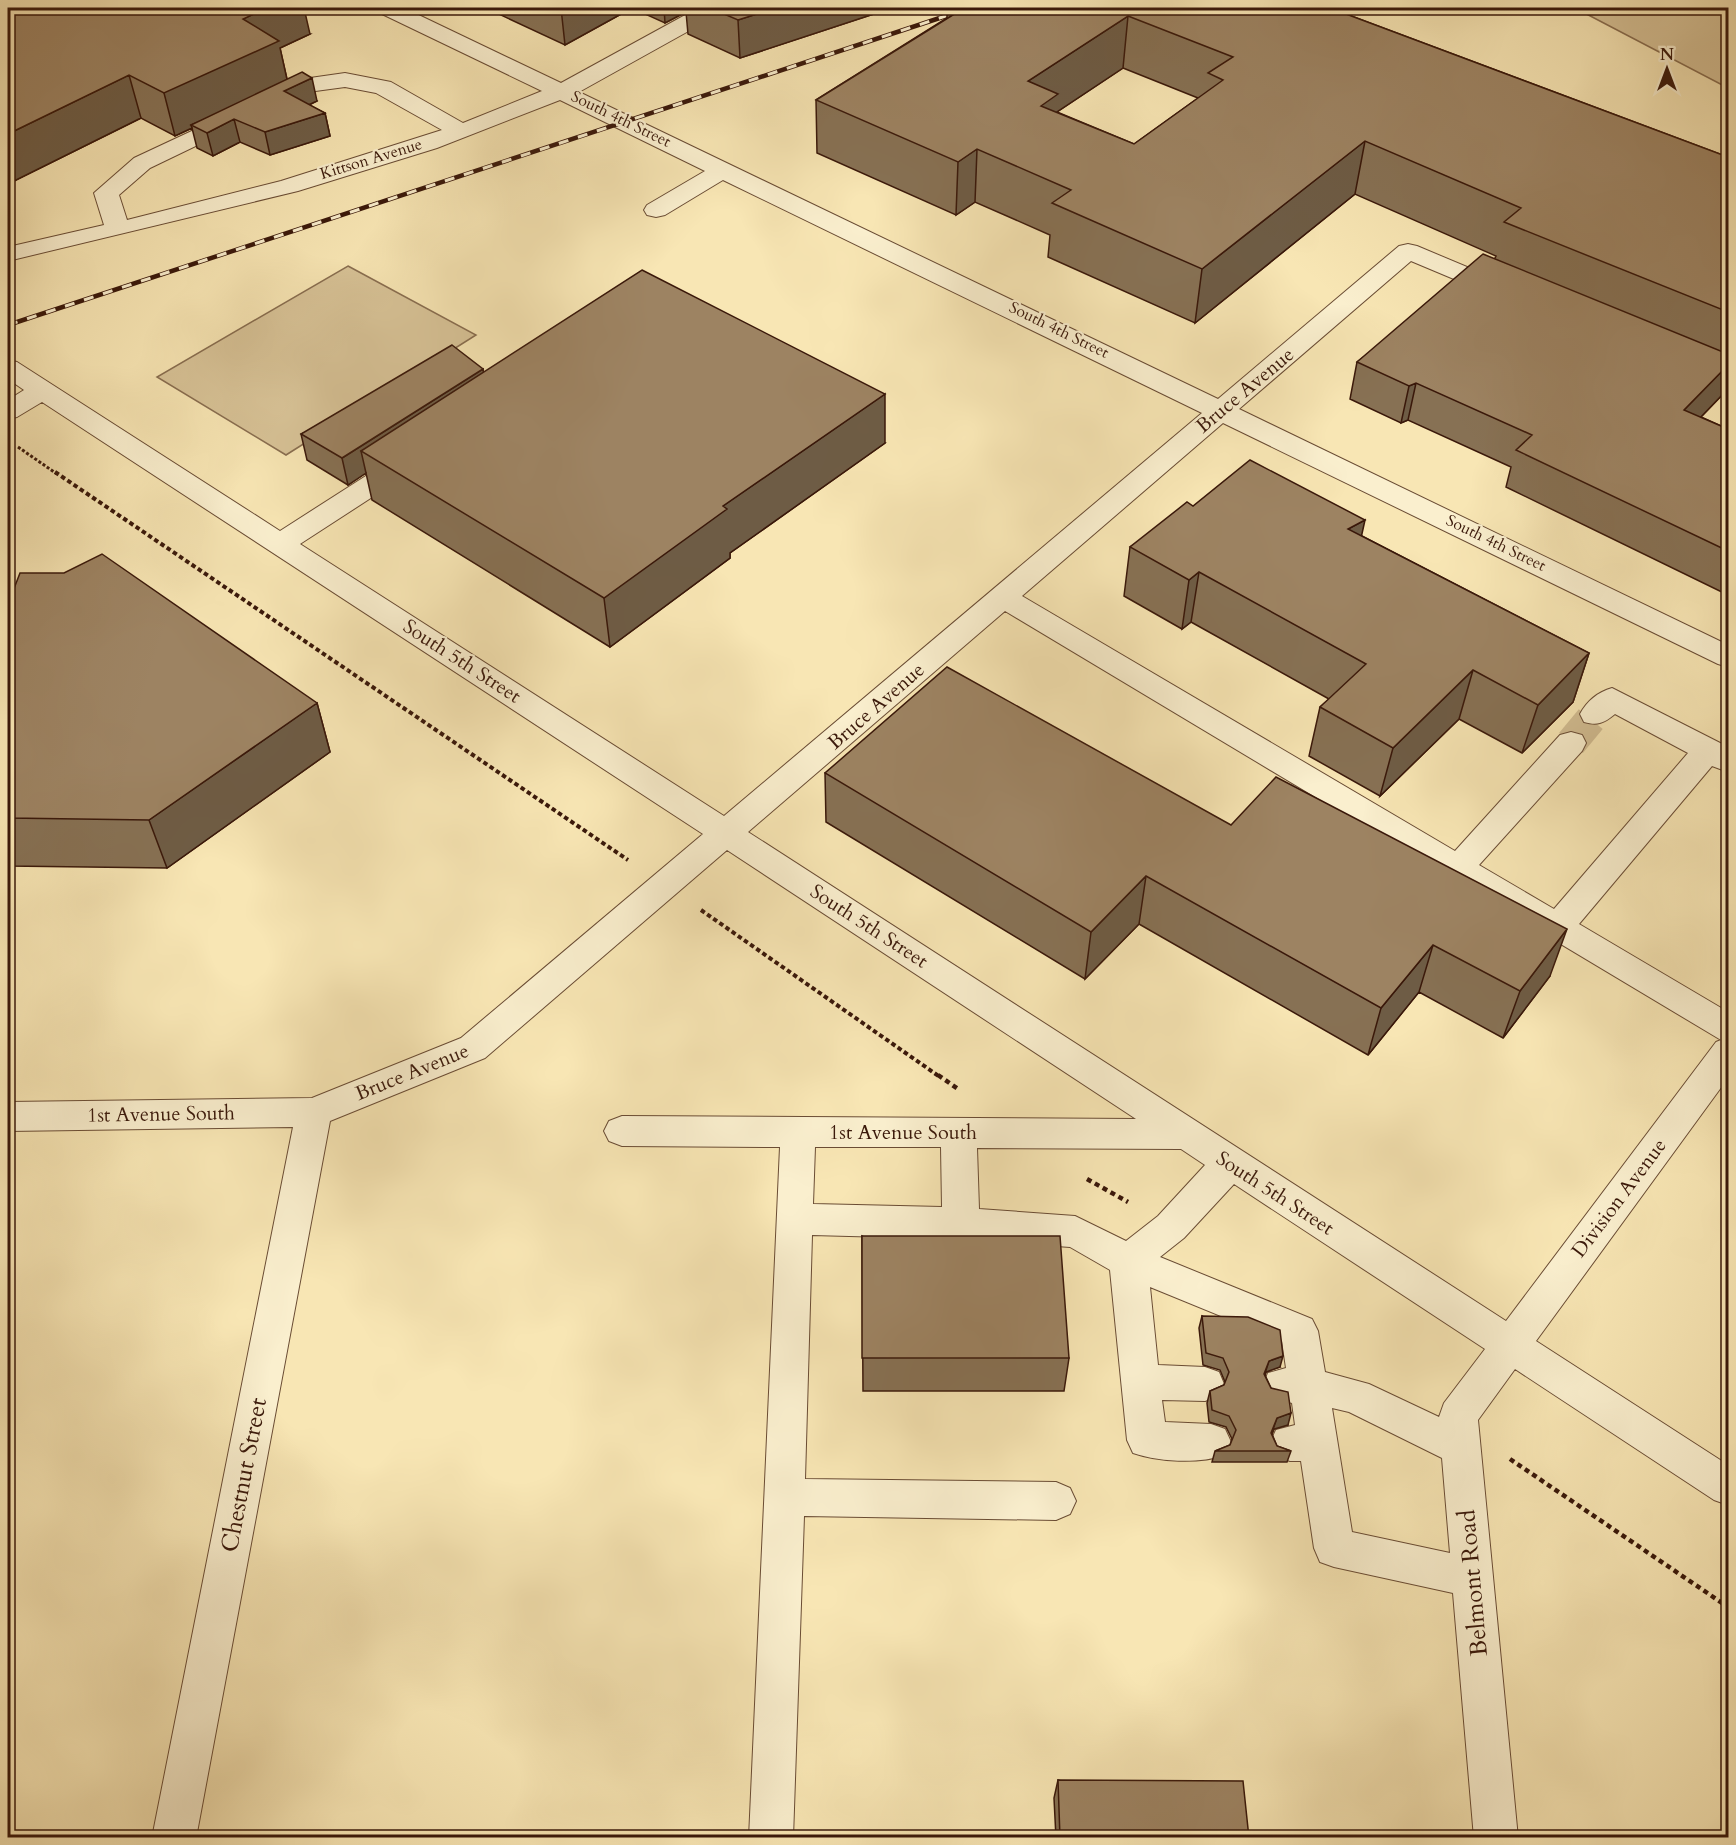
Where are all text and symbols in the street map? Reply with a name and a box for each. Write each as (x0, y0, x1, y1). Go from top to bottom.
north arrow (1637, 39, 1697, 99)
text: N (1660, 44, 1674, 66)
street label: South 4th Street (567, 85, 675, 153)
street label: Kittson Avenue (317, 133, 425, 185)
street label: South 4th Street (1005, 296, 1113, 364)
street label: Bruce Avenue (1190, 341, 1300, 439)
street label: South 4th Street (1442, 509, 1550, 577)
street label: South 5th Street (398, 613, 527, 710)
street label: Bruce Avenue (822, 656, 930, 756)
street label: South 5th Street (805, 878, 934, 975)
street label: Bruce Avenue (351, 1037, 473, 1107)
street label: 1st Avenue South (87, 1099, 235, 1129)
street label: 1st Avenue South (829, 1119, 977, 1146)
street label: Division Avenue (1565, 1133, 1673, 1263)
street label: South 5th Street (1211, 1145, 1340, 1242)
street label: Chestnut Street (213, 1395, 275, 1555)
street label: Belmont Road (1450, 1508, 1496, 1658)

